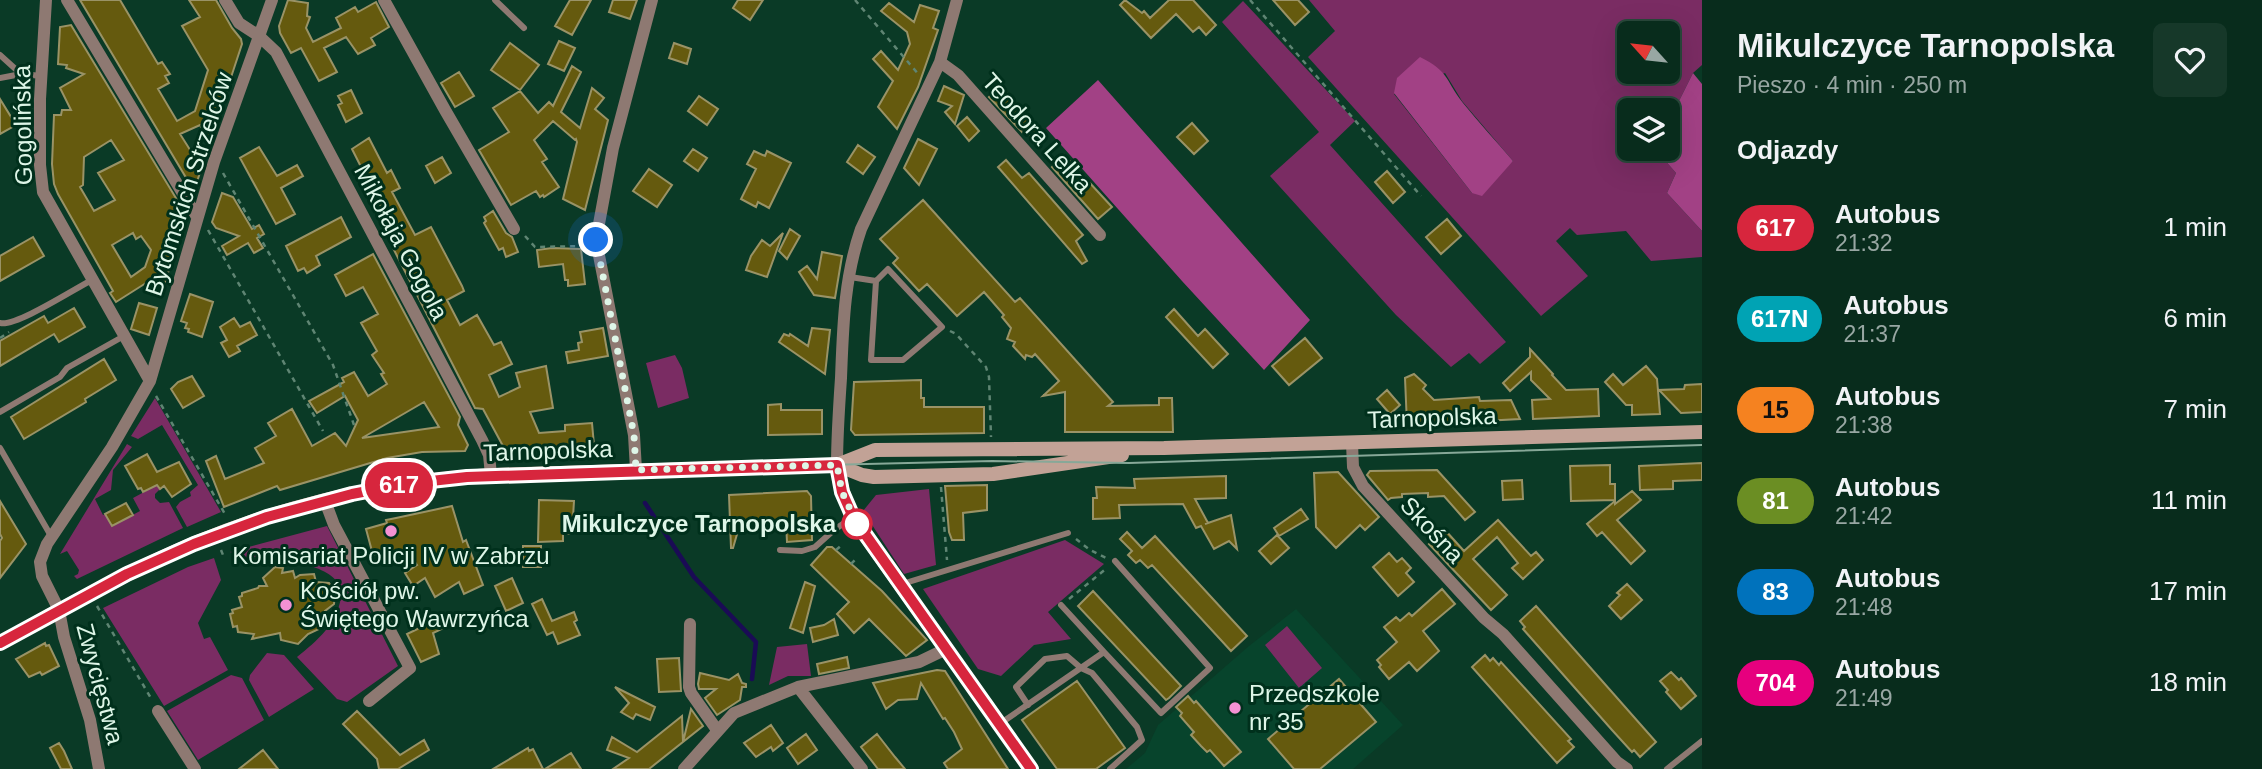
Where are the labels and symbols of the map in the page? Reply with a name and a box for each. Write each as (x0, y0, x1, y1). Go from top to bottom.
north arrow (1617, 21, 1680, 84)
street label: Gogolińska (8, 64, 37, 185)
street label: Bytomskich Strzelców (140, 68, 238, 299)
street label: Teodora Lelka (977, 68, 1098, 198)
street label: Mikołaja Gogola (349, 159, 454, 325)
your location (578, 222, 613, 257)
street label: Tarnopolska (1367, 402, 1498, 433)
street label: Tarnopolska (483, 435, 614, 466)
line badge: 617 (359, 462, 439, 508)
street label: Skośna (1395, 491, 1470, 569)
marker: Mikulczyce Tarnopolska (842, 509, 872, 539)
place label: Mikulczyce Tarnopolska (562, 510, 837, 537)
marker: Komisariat Policji IV w Zabrzu (383, 523, 399, 539)
place label: Komisariat Policji IV w Zabrzu (232, 542, 550, 569)
place label: Kościół pw. Świętego Wawrzyńca (300, 577, 529, 632)
marker: Kościół pw. Świętego Wawrzyńca (278, 597, 294, 613)
street label: Zwycięstwa (71, 620, 130, 748)
place label: Przedszkole nr 35 (1249, 680, 1380, 735)
marker: Przedszkole nr 35 (1227, 700, 1243, 716)

